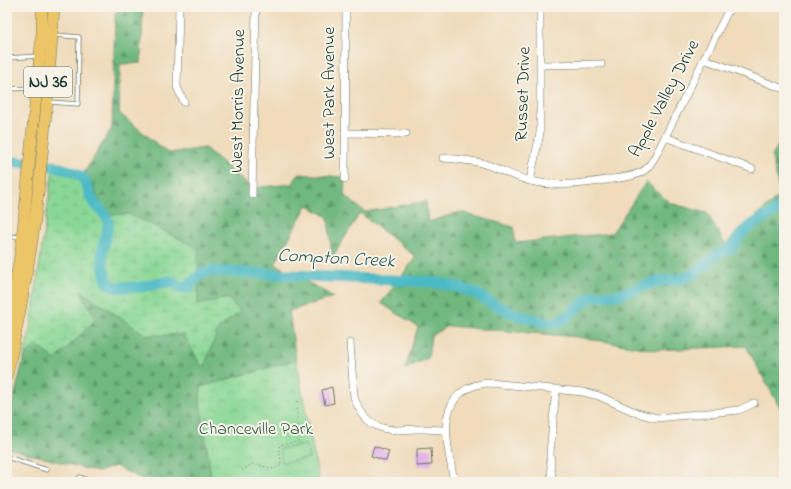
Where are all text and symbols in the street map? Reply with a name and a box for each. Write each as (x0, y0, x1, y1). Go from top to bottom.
street label: West Park Avenue (317, 26, 343, 159)
street label: West Morris Avenue (225, 28, 253, 173)
street label: Apple Valley Drive (623, 35, 707, 163)
street label: Russet Drive (509, 45, 539, 142)
road number: NJ 36 (24, 67, 72, 97)
water label: Compton Creek (277, 242, 396, 276)
park label: Chanceville Park (199, 417, 313, 443)

